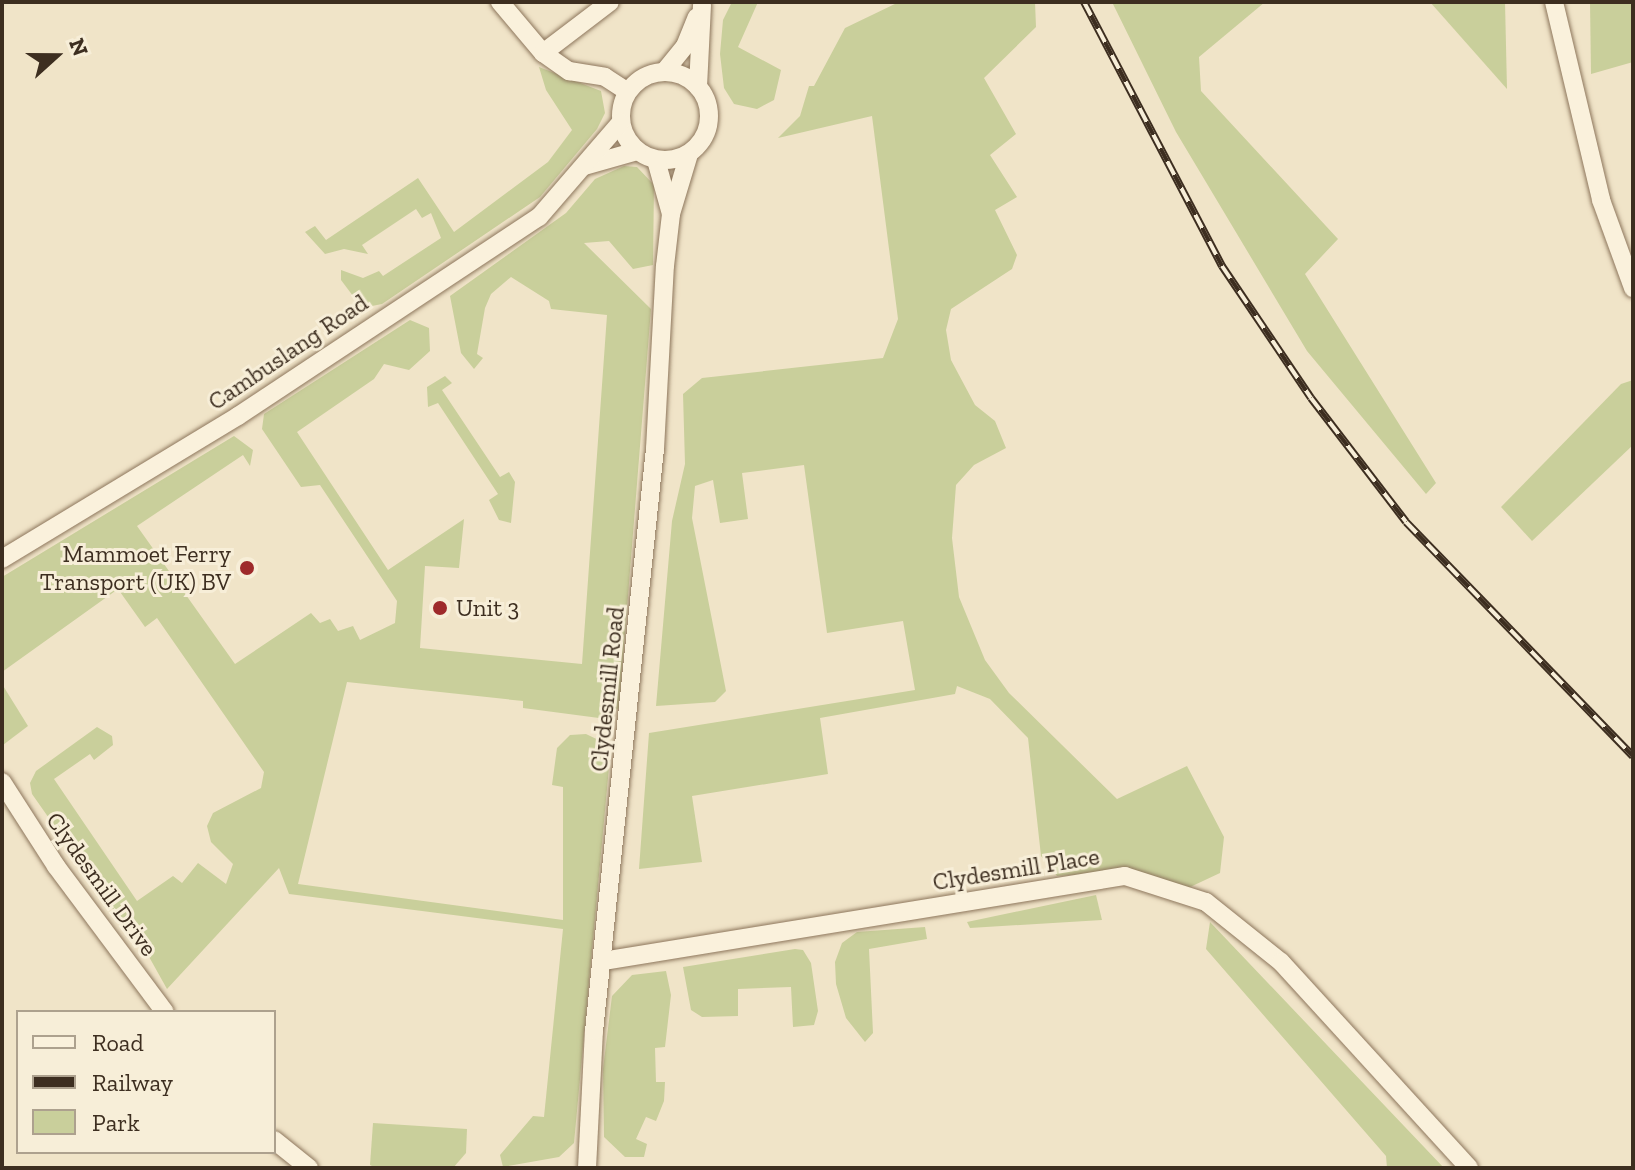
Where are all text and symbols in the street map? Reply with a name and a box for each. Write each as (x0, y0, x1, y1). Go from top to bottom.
north arrow (16, 16, 96, 96)
text: N (63, 35, 94, 60)
street label: Cambuslang Road (203, 288, 373, 416)
place label: Mammoet Ferry Transport (UK) BV (40, 540, 231, 596)
marker: Mammoet Ferry Transport (UK) BV (238, 559, 256, 577)
place label: Unit 3 (456, 594, 519, 622)
marker: Unit 3 (431, 599, 449, 617)
street label: Clydesmill Road (584, 605, 630, 773)
street label: Clydesmill Drive (40, 807, 164, 961)
street label: Clydesmill Place (931, 842, 1101, 896)
legend (16, 1010, 276, 1154)
text: Road (92, 1028, 144, 1057)
text: Railway (92, 1068, 173, 1097)
text: Park (92, 1108, 140, 1137)

